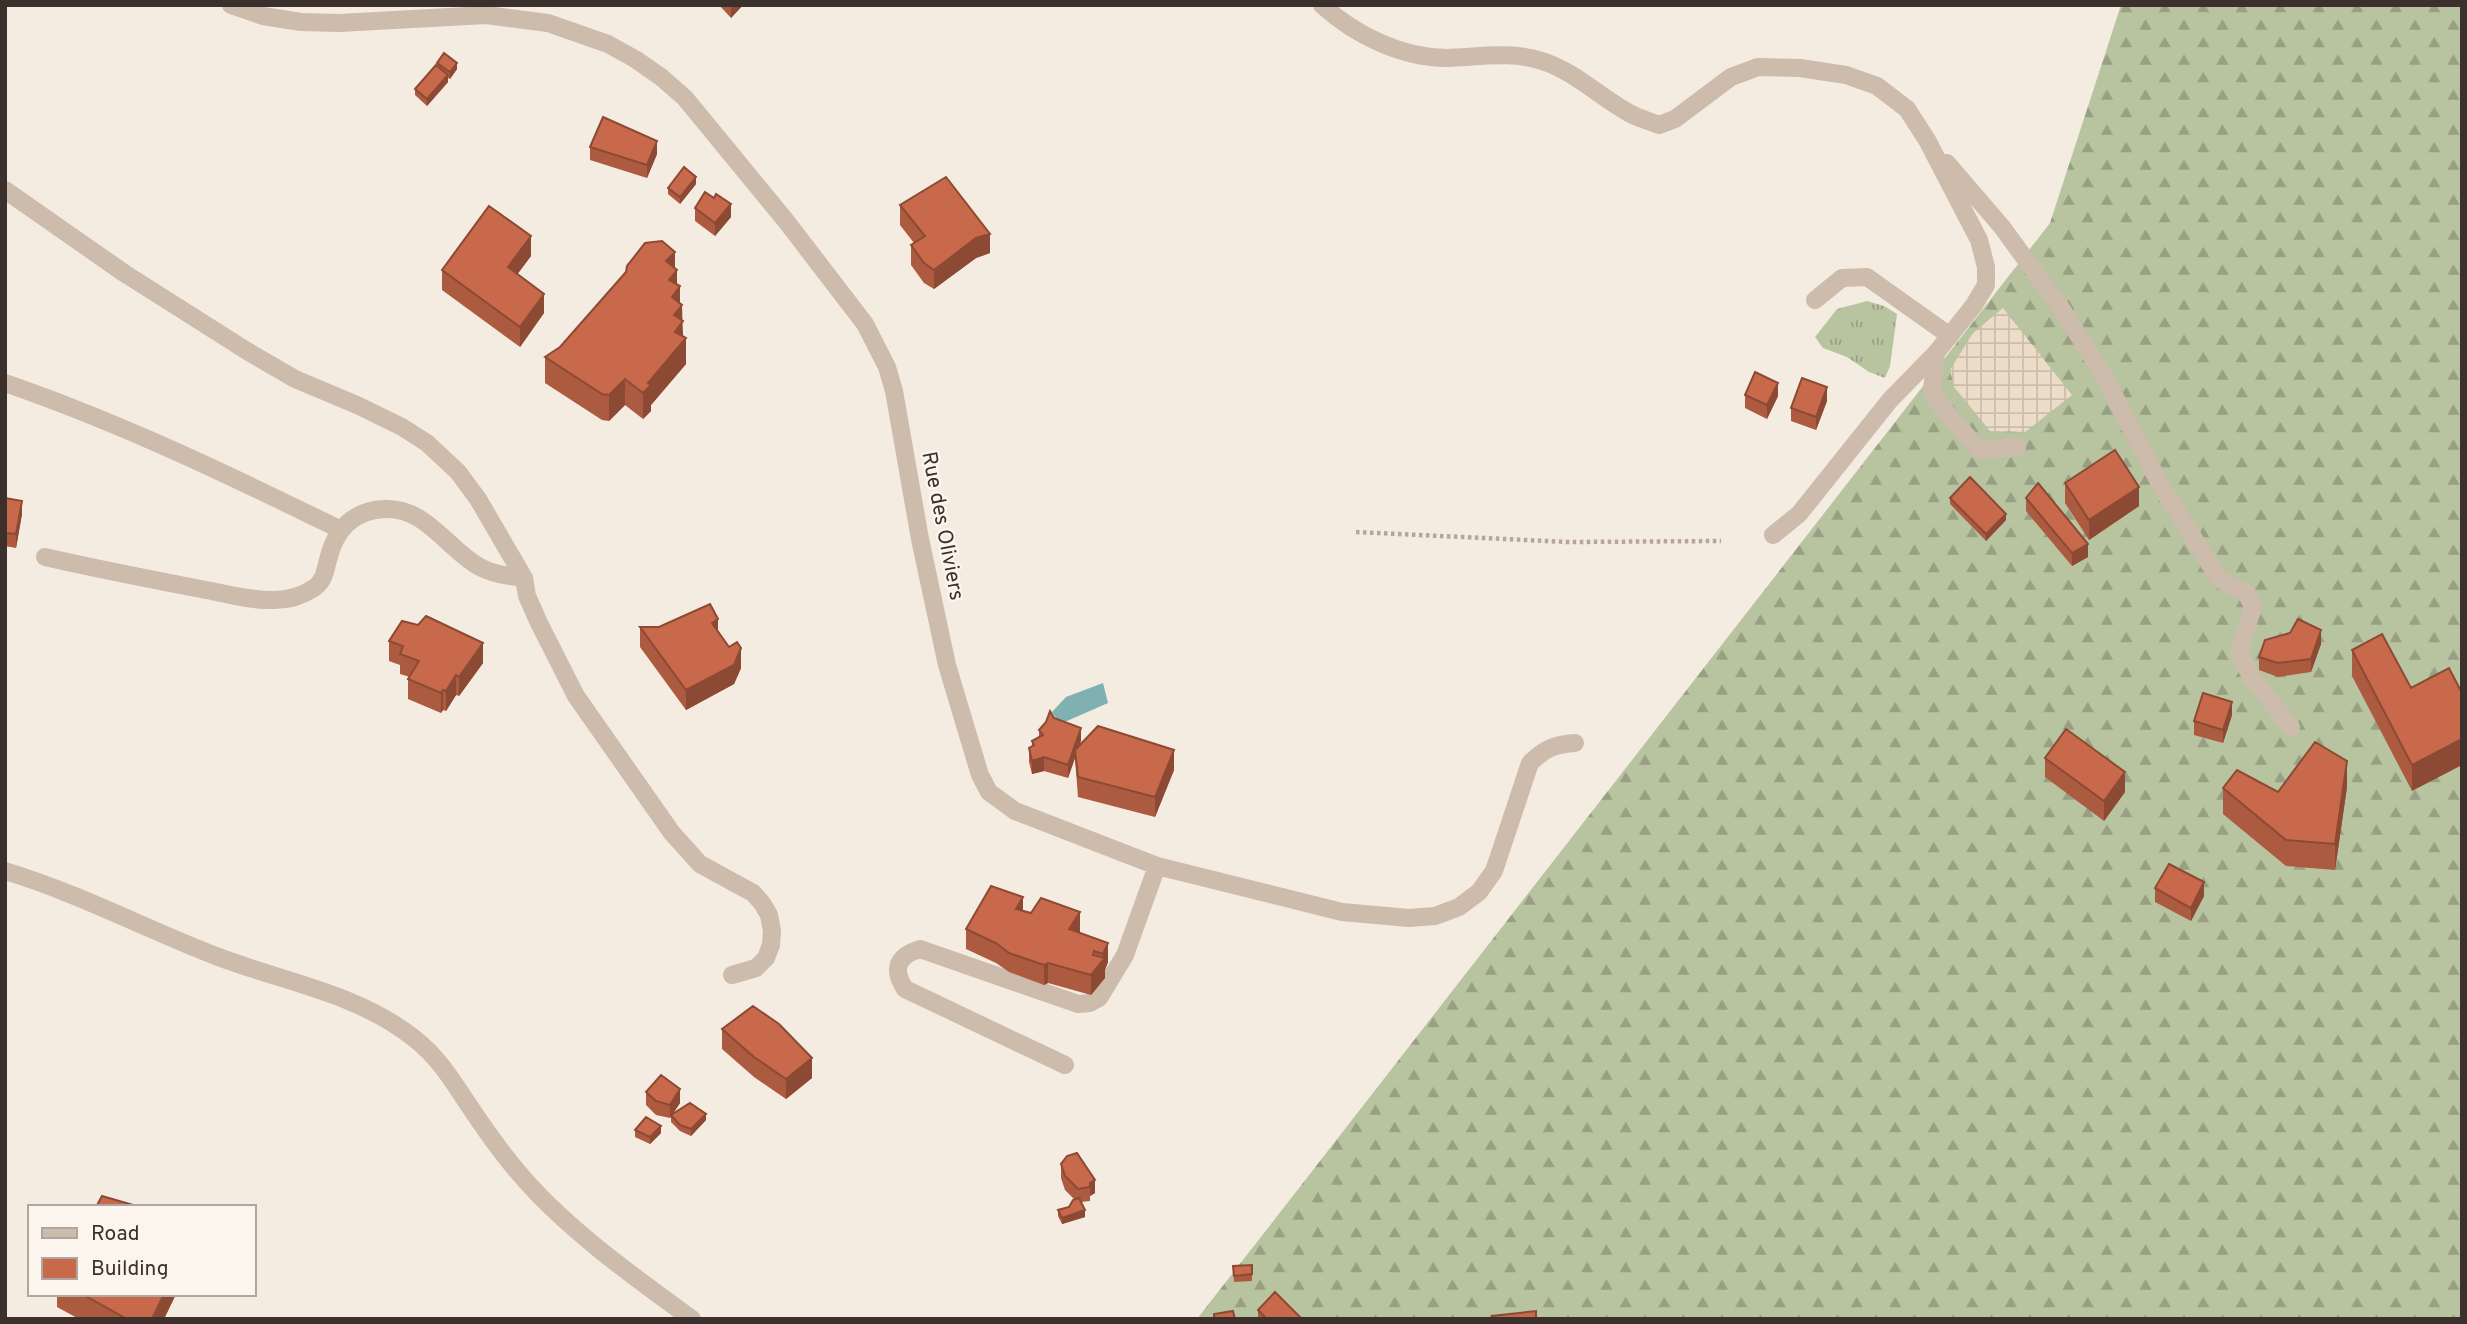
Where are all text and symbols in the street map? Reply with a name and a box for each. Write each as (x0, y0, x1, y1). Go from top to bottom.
street label: Rue des Oliviers (914, 449, 970, 603)
legend (28, 1205, 256, 1296)
text: Road (91, 1221, 140, 1248)
text: Building (91, 1256, 169, 1283)

